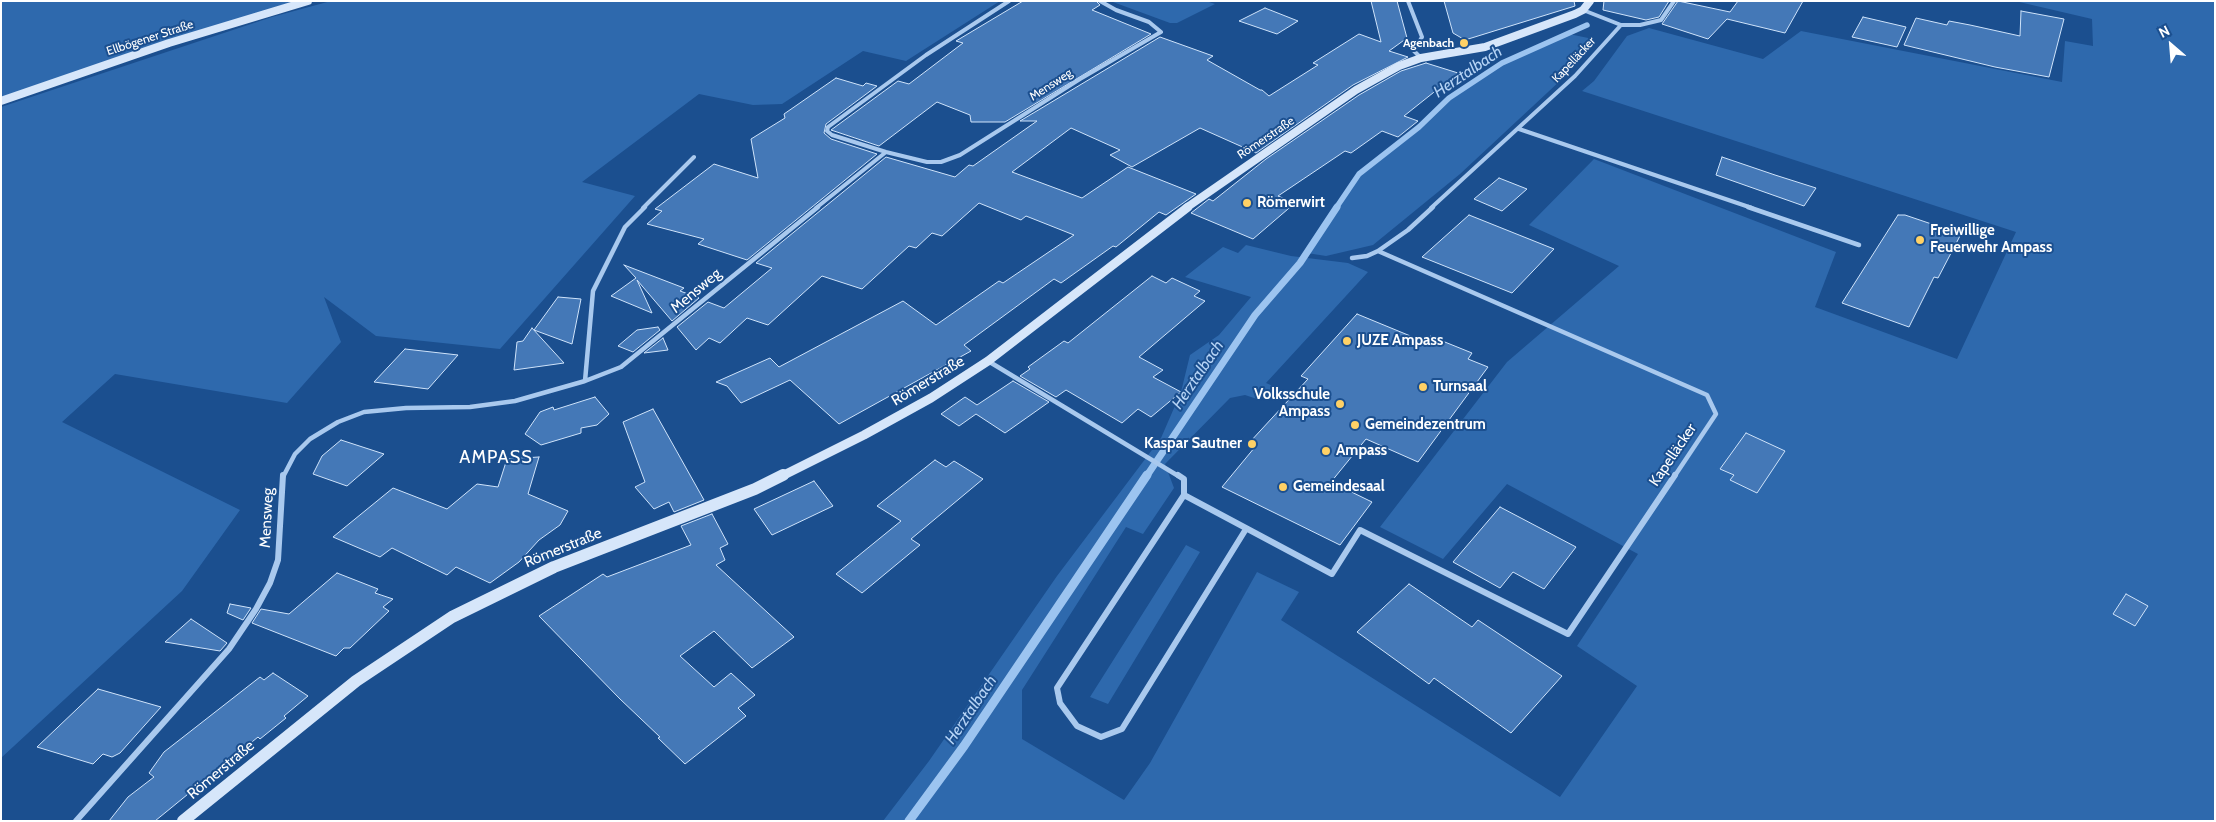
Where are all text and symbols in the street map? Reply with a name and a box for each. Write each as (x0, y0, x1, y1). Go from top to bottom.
street label: Ellbögener Straße (105, 17, 195, 59)
north arrow (2146, 20, 2196, 70)
text: N (2156, 21, 2173, 42)
street label: Kapelläcker (1549, 34, 1599, 86)
place label: Agenbach (1403, 36, 1454, 50)
marker: Agenbach (1458, 37, 1470, 49)
water label: Herztalbach (1430, 42, 1506, 102)
street label: Mensweg (1027, 66, 1075, 104)
street label: Römerstraße (1235, 114, 1297, 162)
place label: Römerwirt (1257, 194, 1325, 212)
marker: Römerwirt (1241, 197, 1253, 209)
place label: Freiwillige Feuerwehr Ampass (1930, 222, 2052, 257)
marker: Freiwillige Feuerwehr Ampass (1914, 234, 1926, 246)
street label: Mensweg (667, 265, 725, 317)
place label: JUZE Ampass (1357, 332, 1443, 350)
marker: JUZE Ampass (1341, 335, 1353, 347)
water label: Herztalbach (1168, 337, 1228, 413)
street label: Römerstraße (888, 352, 968, 410)
place label: Turnsaal (1433, 378, 1487, 396)
marker: Turnsaal (1417, 381, 1429, 393)
place label: Volksschule Ampass (1254, 386, 1330, 421)
marker: Volksschule Ampass (1334, 398, 1346, 410)
place label: Gemeindezentrum (1365, 416, 1486, 434)
marker: Gemeindezentrum (1349, 419, 1361, 431)
street label: Kapelläcker (1646, 420, 1700, 490)
place label: Kaspar Sautner (1144, 435, 1242, 453)
marker: Kaspar Sautner (1246, 438, 1258, 450)
place label: Ampass (1336, 442, 1387, 460)
marker: Ampass (1320, 445, 1332, 457)
district label: AMPASS (459, 447, 533, 469)
place label: Gemeindesaal (1293, 478, 1385, 496)
marker: Gemeindesaal (1277, 481, 1289, 493)
street label: Mensweg (256, 487, 278, 549)
street label: Römerstraße (522, 524, 604, 572)
water label: Herztalbach (941, 672, 1001, 748)
street label: Römerstraße (184, 737, 258, 803)

